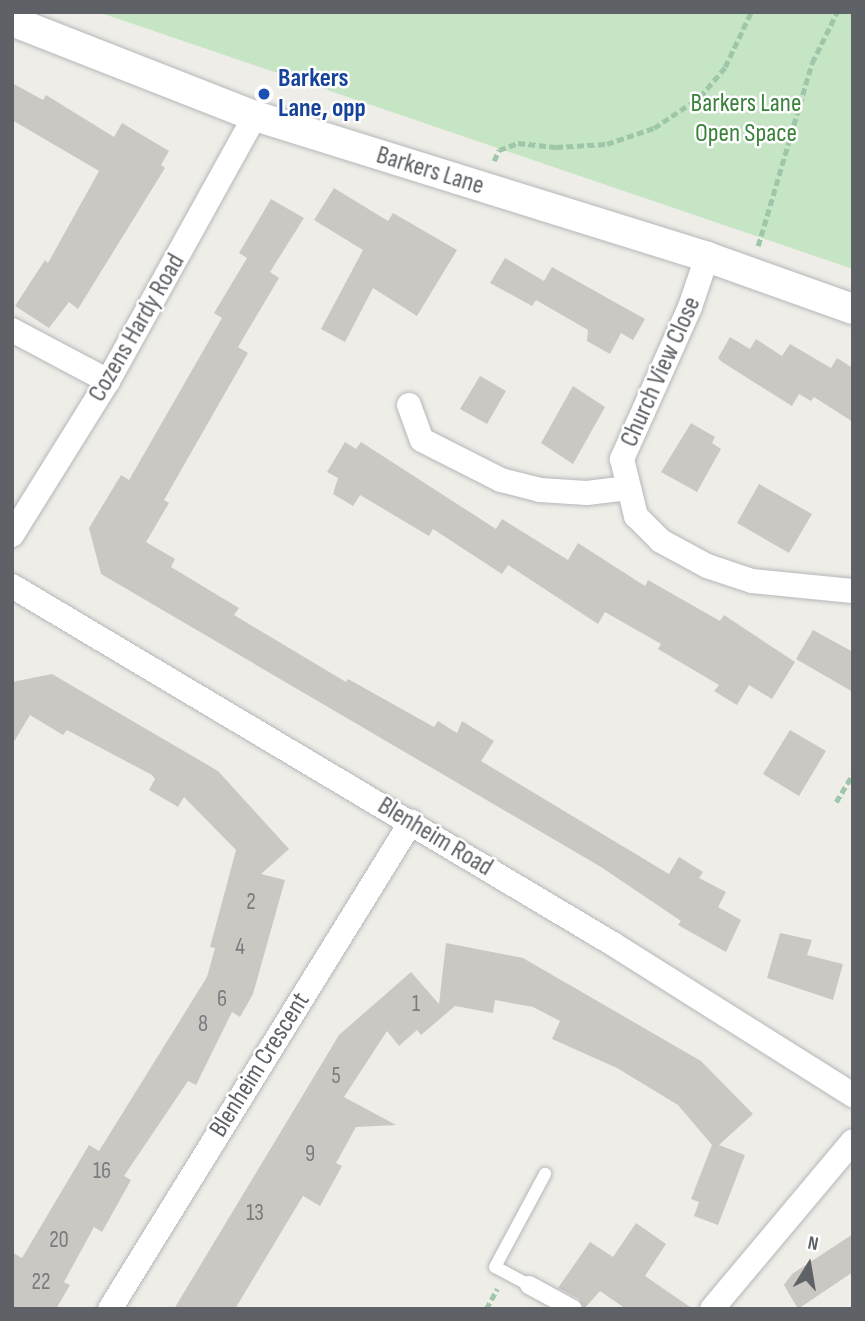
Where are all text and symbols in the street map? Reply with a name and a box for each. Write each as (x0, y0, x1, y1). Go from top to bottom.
place label: Barkers Lane, opp (278, 63, 366, 124)
marker: Barkers Lane, opp (256, 86, 272, 102)
park label: Barkers Lane Open Space (691, 88, 801, 150)
street label: Barkers Lane (372, 140, 488, 202)
street label: Cozens Hardy Road (82, 249, 192, 407)
street label: Church View Close (614, 292, 708, 452)
street label: Blenheim Road (372, 791, 498, 883)
house number: 2 (246, 888, 256, 916)
house number: 4 (235, 933, 245, 961)
house number: 6 (217, 985, 227, 1013)
street label: Blenheim Crescent (203, 987, 317, 1143)
house number: 1 (412, 990, 420, 1018)
house number: 8 (198, 1010, 208, 1038)
house number: 5 (331, 1062, 341, 1090)
house number: 9 (305, 1140, 315, 1168)
house number: 16 (93, 1157, 111, 1185)
house number: 13 (246, 1199, 264, 1227)
house number: 20 (49, 1226, 69, 1254)
north arrow (774, 1230, 844, 1300)
text: N (806, 1232, 820, 1256)
house number: 22 (32, 1268, 50, 1296)

